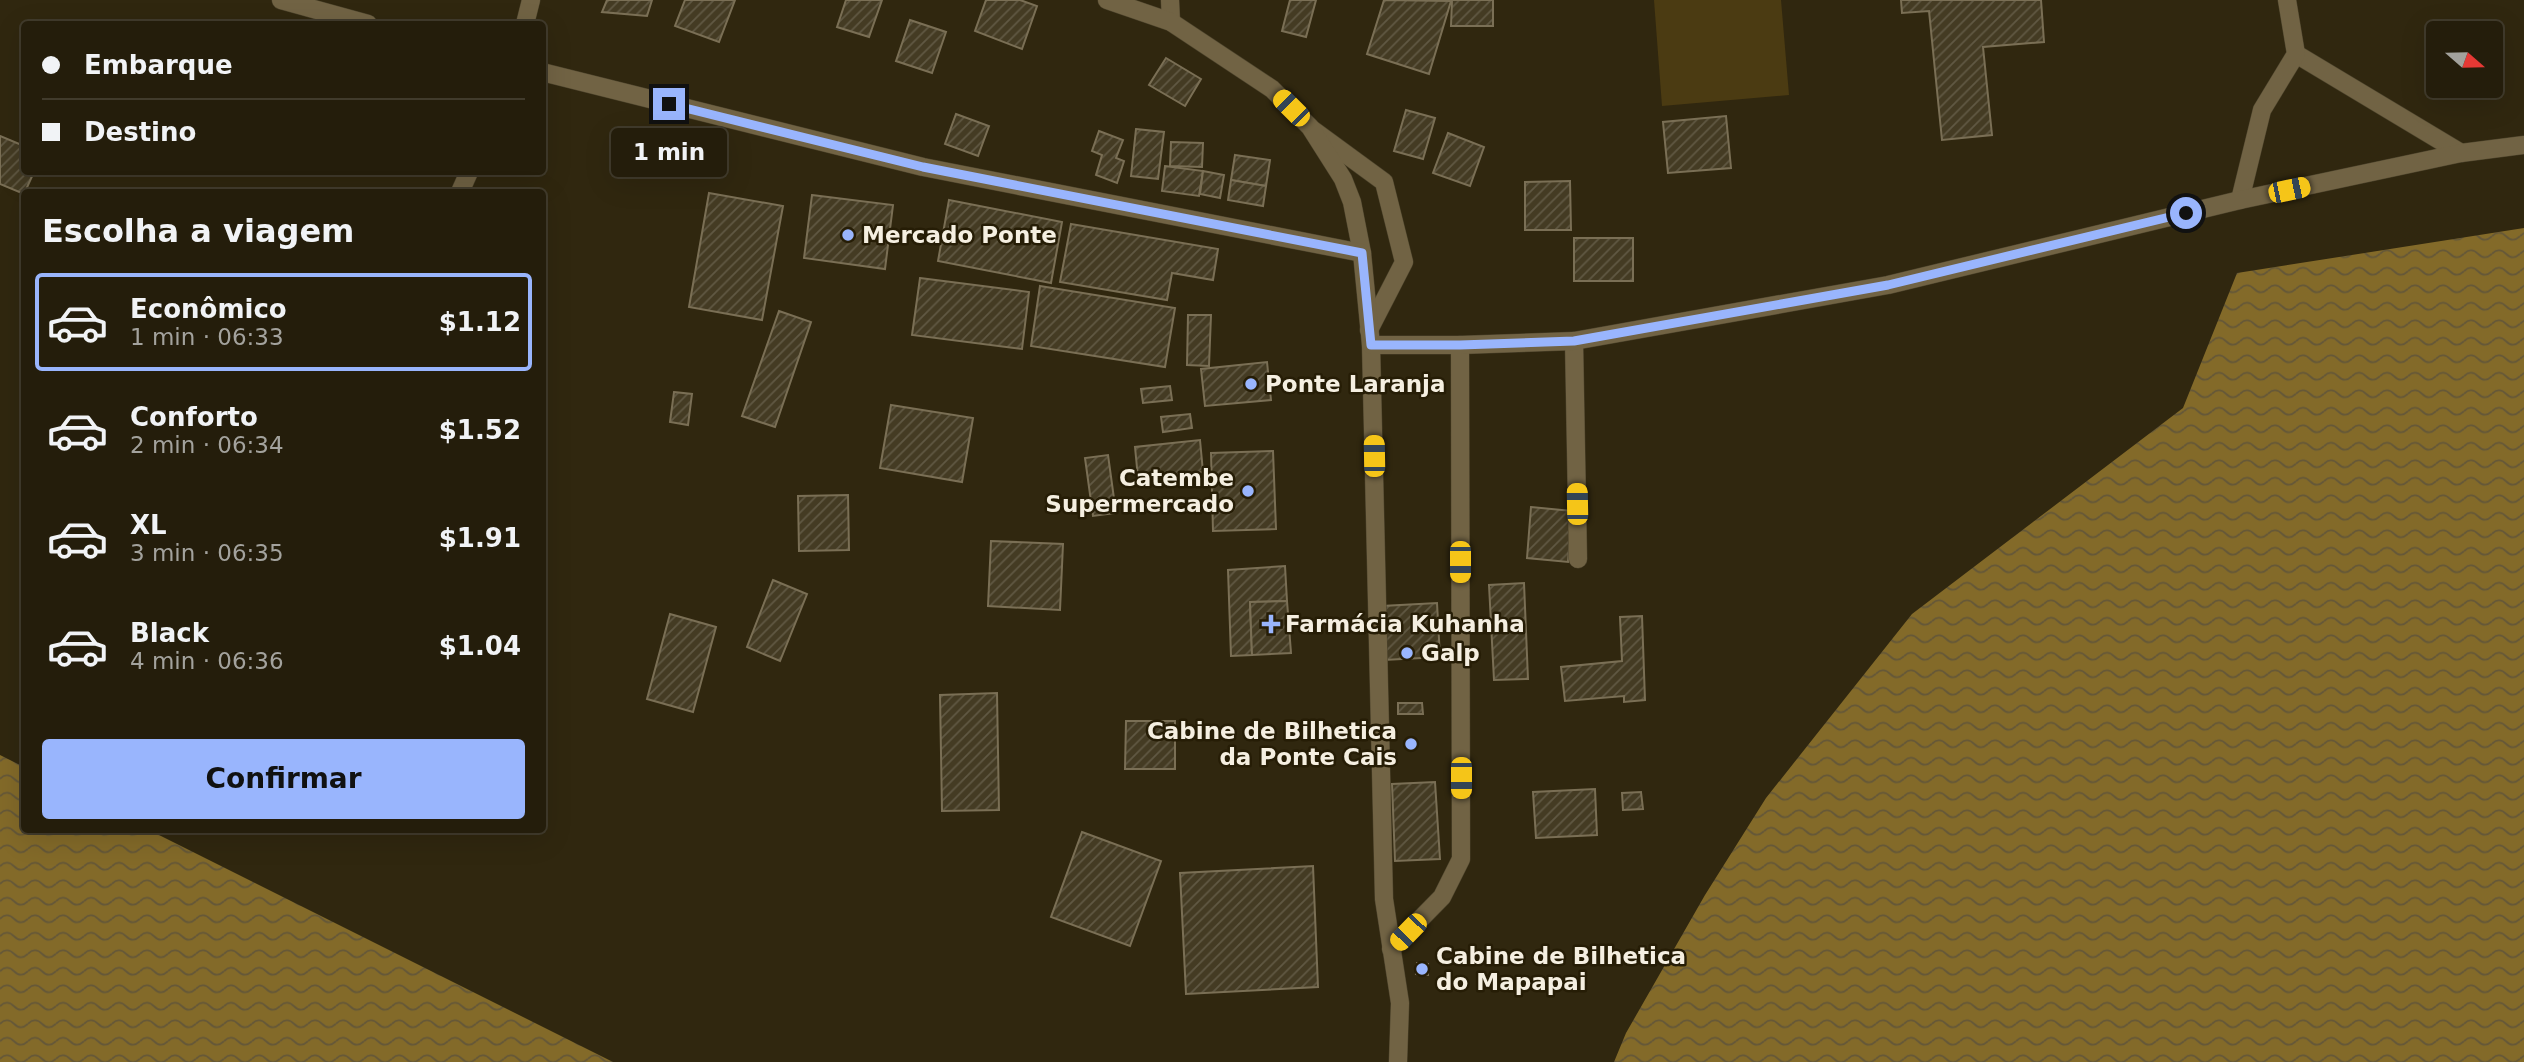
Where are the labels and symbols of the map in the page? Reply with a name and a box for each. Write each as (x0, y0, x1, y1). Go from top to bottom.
north arrow (2426, 21, 2502, 98)
car (1269, 86, 1314, 130)
route end (653, 88, 685, 120)
callout: 1 min (611, 128, 727, 178)
car (2267, 175, 2312, 205)
route start (2170, 197, 2202, 229)
place label: Mercado Ponte (862, 222, 1057, 248)
marker: Mercado Ponte (840, 227, 856, 243)
place label: Ponte Laranja (1265, 371, 1445, 397)
marker: Ponte Laranja (1243, 376, 1259, 392)
car (1364, 435, 1385, 477)
place label: Catembe Supermercado (1045, 465, 1234, 517)
marker: Catembe Supermercado (1240, 483, 1256, 499)
car (1567, 483, 1588, 525)
car (1450, 541, 1471, 583)
place label: Farmácia Kuhanha (1285, 611, 1525, 637)
marker: Farmácia Kuhanha (1263, 616, 1279, 632)
place label: Galp (1421, 640, 1480, 666)
marker: Galp (1399, 645, 1415, 661)
place label: Cabine de Bilhetica da Ponte Cais (1147, 718, 1397, 770)
marker: Cabine de Bilhetica da Ponte Cais (1403, 736, 1419, 752)
car (1451, 757, 1472, 799)
car (1386, 910, 1431, 954)
place label: Cabine de Bilhetica do Mapapai (1436, 943, 1686, 995)
marker: Cabine de Bilhetica do Mapapai (1414, 961, 1430, 977)

